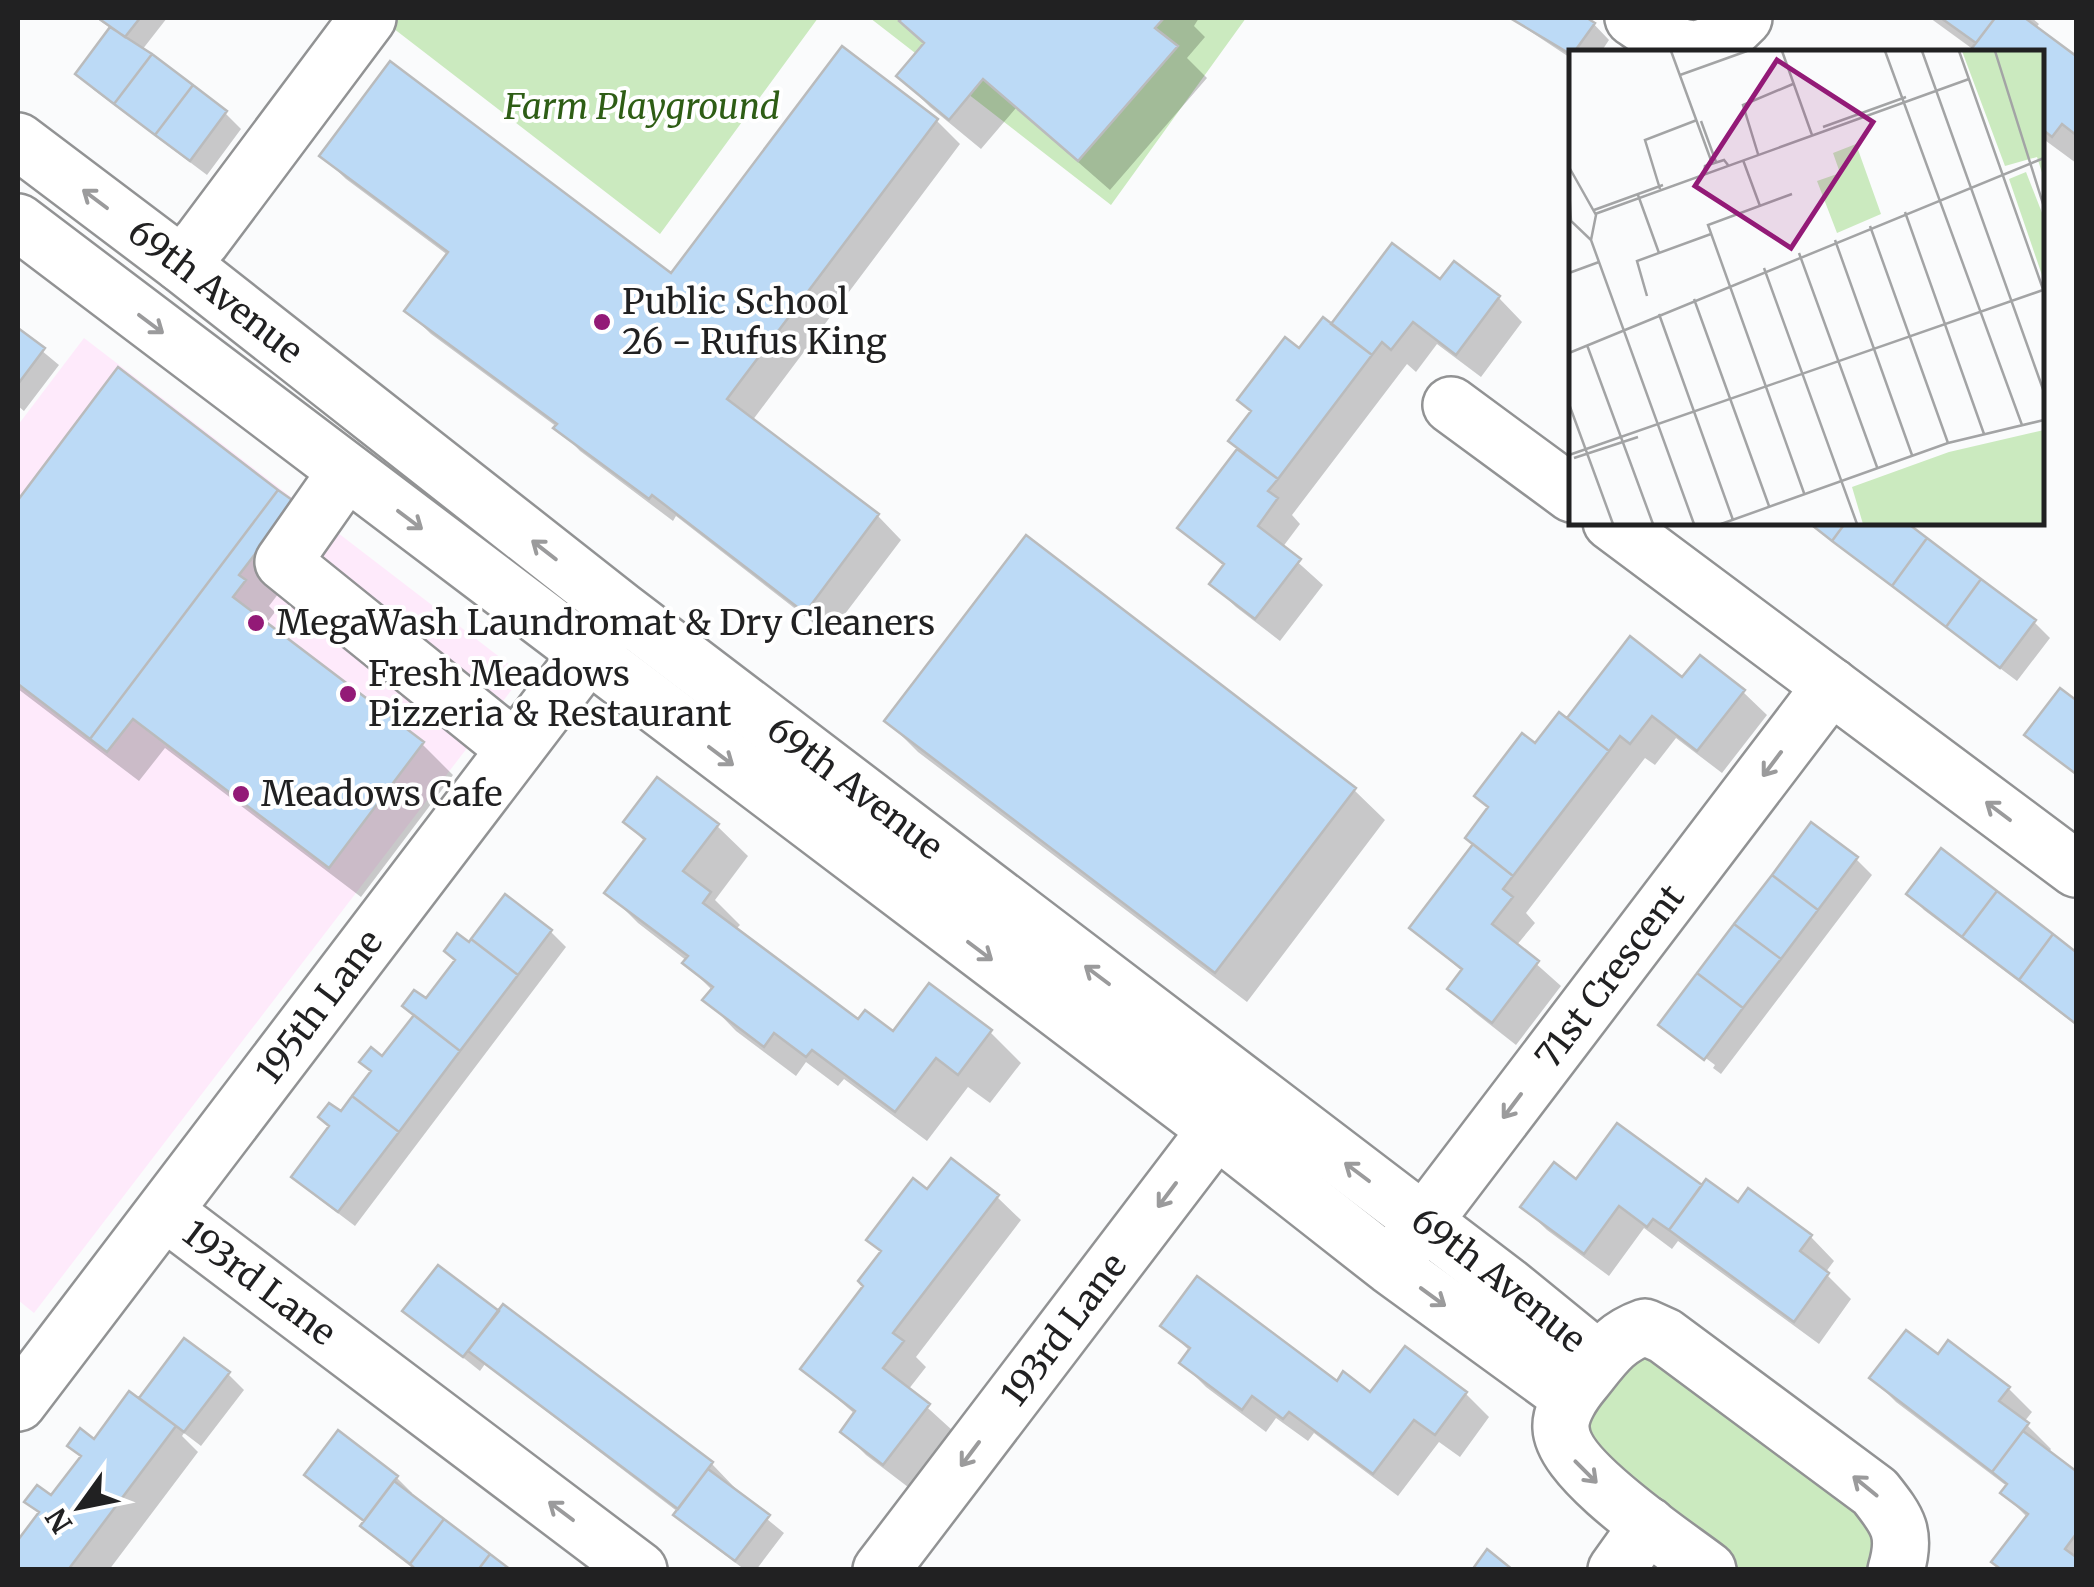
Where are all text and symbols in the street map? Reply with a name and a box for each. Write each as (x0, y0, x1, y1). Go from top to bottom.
inset map (1569, 50, 2044, 525)
park label: Farm Playground (503, 85, 780, 129)
one-way arrow (82, 189, 109, 210)
street label: 69th Avenue (119, 210, 311, 373)
place label: Public School 26 - Rufus King (622, 280, 887, 364)
marker: Public School 26 - Rufus King (591, 311, 613, 333)
one-way arrow (137, 313, 164, 334)
one-way arrow (396, 510, 423, 531)
one-way arrow (531, 540, 558, 561)
place label: MegaWash Laundromat & Dry Cleaners (276, 601, 935, 645)
marker: MegaWash Laundromat & Dry Cleaners (245, 612, 267, 634)
place label: Fresh Meadows Pizzeria & Restaurant (368, 652, 732, 736)
marker: Fresh Meadows Pizzeria & Restaurant (337, 683, 359, 705)
street label: 69th Avenue (758, 707, 951, 869)
one-way arrow (707, 745, 734, 766)
one-way arrow (1762, 750, 1783, 777)
place label: Meadows Cafe (261, 772, 502, 816)
marker: Meadows Cafe (230, 783, 252, 805)
one-way arrow (1985, 800, 2012, 821)
street label: 71st Crescent (1526, 876, 1694, 1077)
street label: 195th Lane (247, 921, 392, 1092)
one-way arrow (966, 941, 993, 962)
one-way arrow (1085, 965, 1111, 987)
one-way arrow (1502, 1092, 1523, 1119)
one-way arrow (1344, 1161, 1371, 1182)
one-way arrow (1156, 1182, 1178, 1208)
street label: 69th Avenue (1403, 1198, 1594, 1362)
street label: 193rd Lane (174, 1211, 344, 1355)
street label: 193rd Lane (992, 1245, 1136, 1415)
one-way arrow (1419, 1287, 1446, 1308)
one-way arrow (959, 1440, 980, 1467)
north arrow (30, 1457, 130, 1557)
one-way arrow (1574, 1460, 1598, 1484)
one-way arrow (1853, 1475, 1879, 1497)
one-way arrow (548, 1500, 575, 1521)
text: N (38, 1502, 80, 1540)

